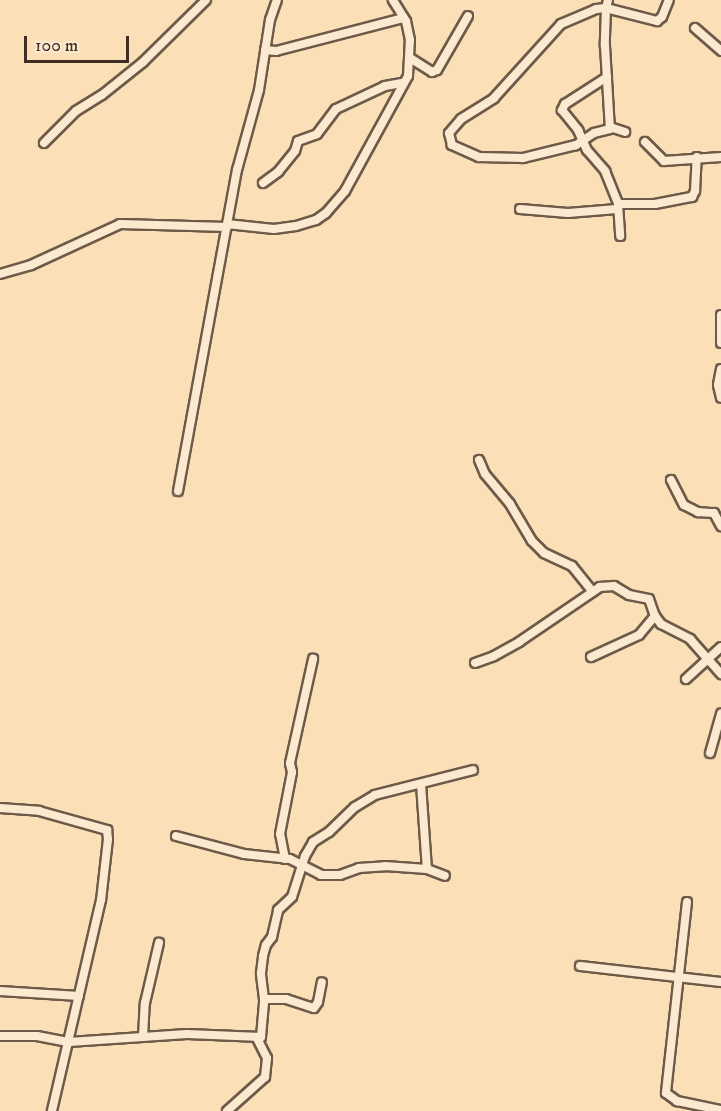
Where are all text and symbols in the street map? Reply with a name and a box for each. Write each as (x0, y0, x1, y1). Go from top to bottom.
scale bar (27, 24, 132, 62)
text: 100 m (35, 35, 78, 57)

